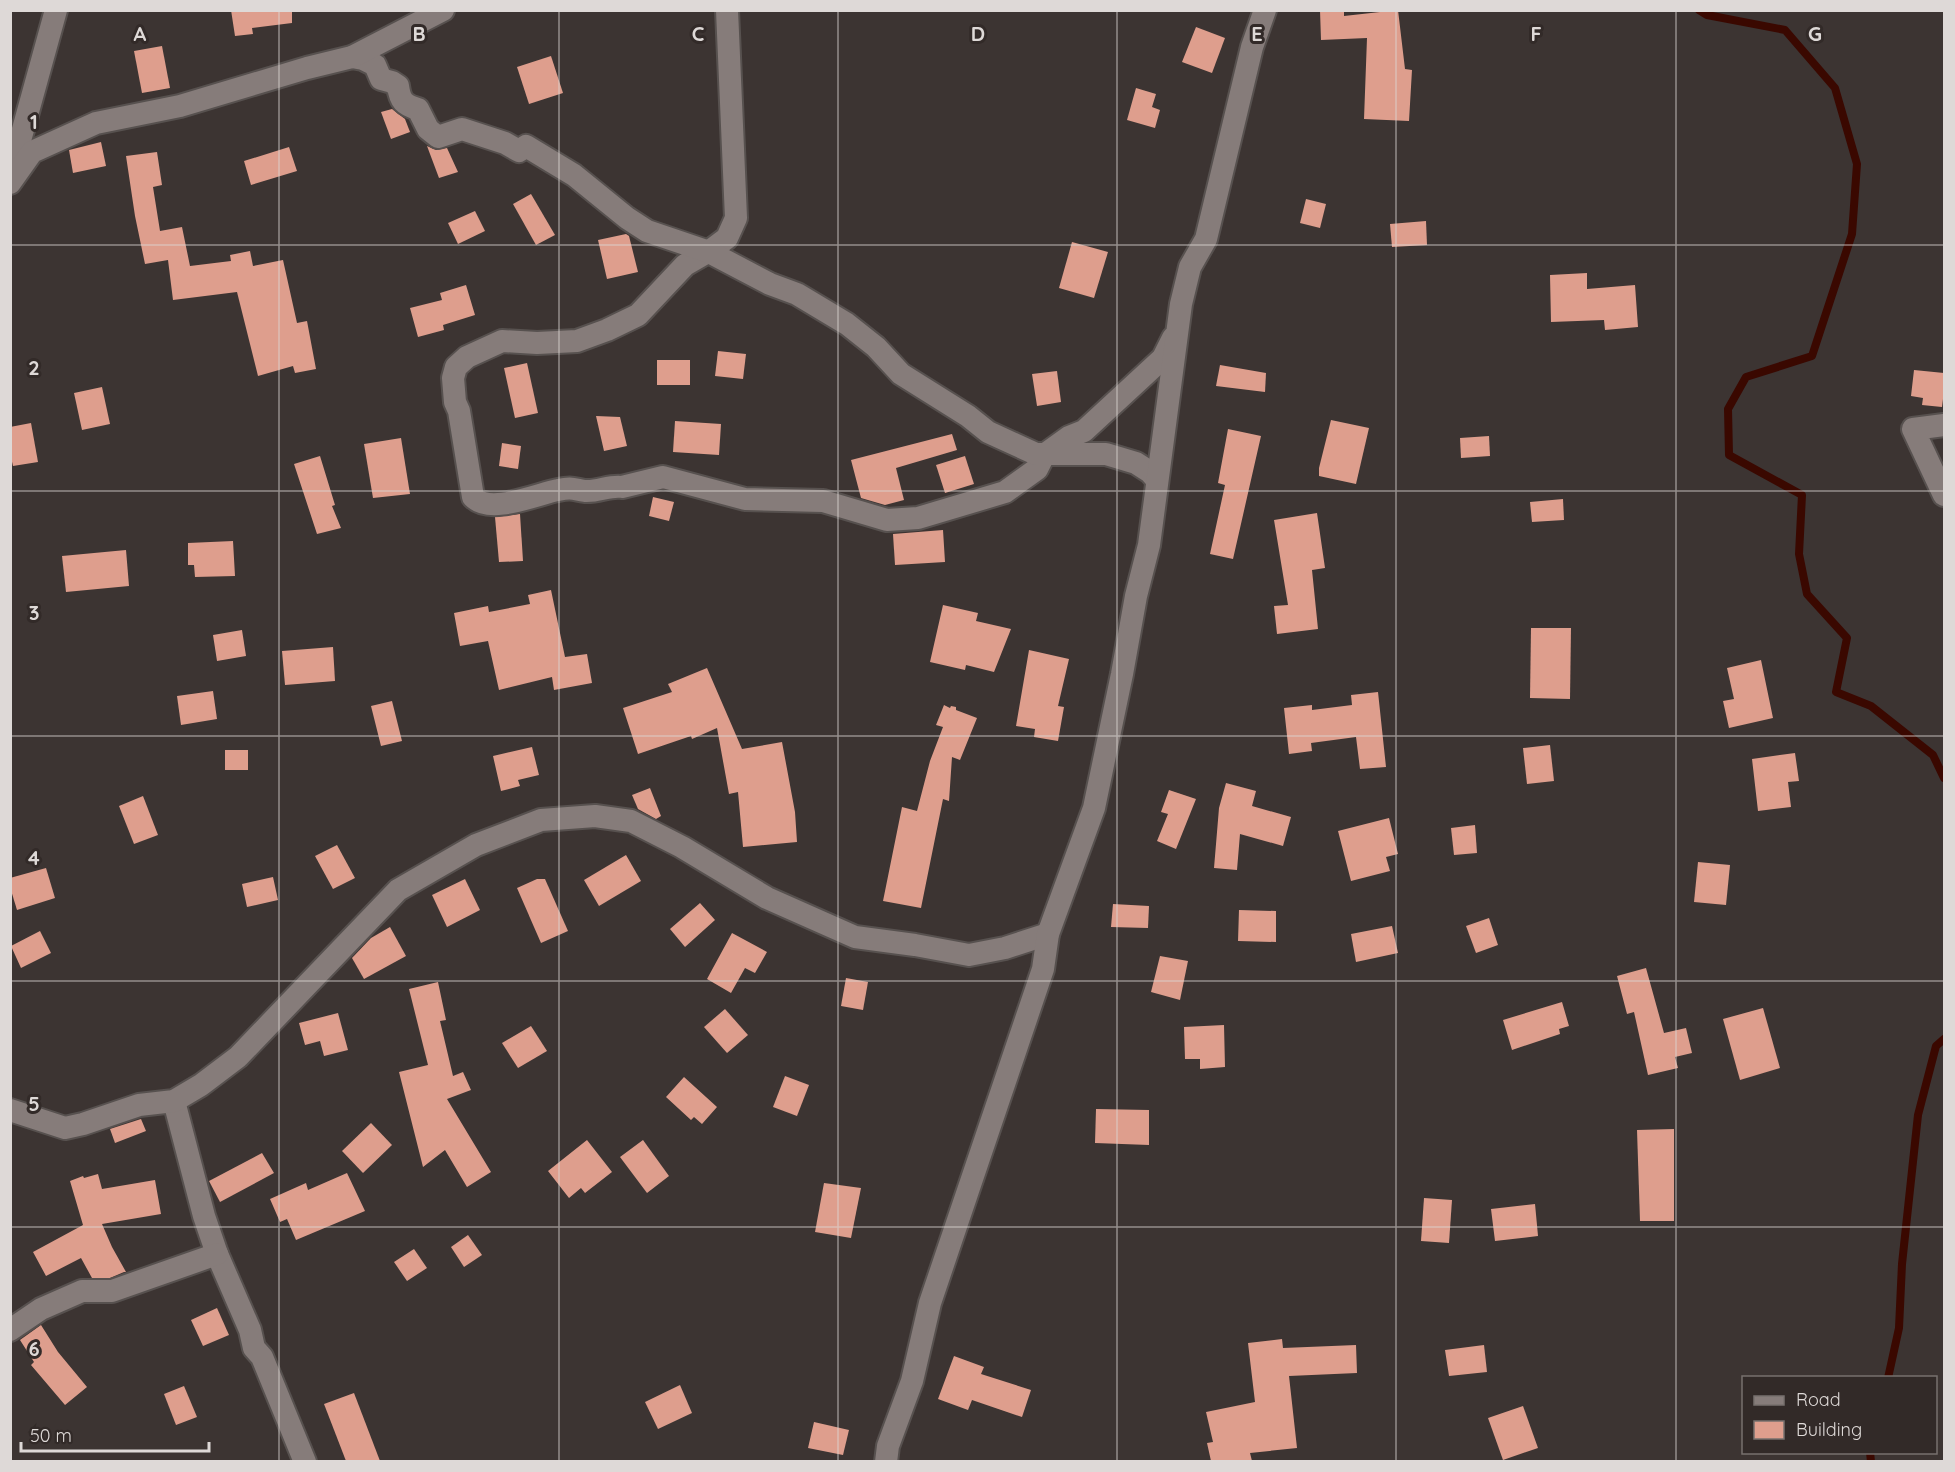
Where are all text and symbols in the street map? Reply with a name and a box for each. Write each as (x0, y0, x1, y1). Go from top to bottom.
text: A (134, 21, 147, 46)
text: B (412, 21, 426, 46)
text: C (692, 21, 705, 46)
text: D (971, 21, 985, 46)
text: E (1251, 21, 1263, 46)
text: F (1530, 21, 1542, 46)
text: G (1808, 21, 1822, 46)
text: 1 (30, 109, 38, 134)
text: 2 (28, 355, 40, 380)
text: 3 (29, 600, 39, 625)
text: 4 (28, 845, 40, 870)
text: 5 (28, 1091, 40, 1116)
text: 6 (28, 1336, 40, 1361)
legend (1742, 1376, 1937, 1454)
text: Road (1796, 1388, 1841, 1411)
scale bar (21, 1415, 208, 1453)
text: Building (1796, 1418, 1862, 1441)
text: 50 m (30, 1424, 72, 1447)

